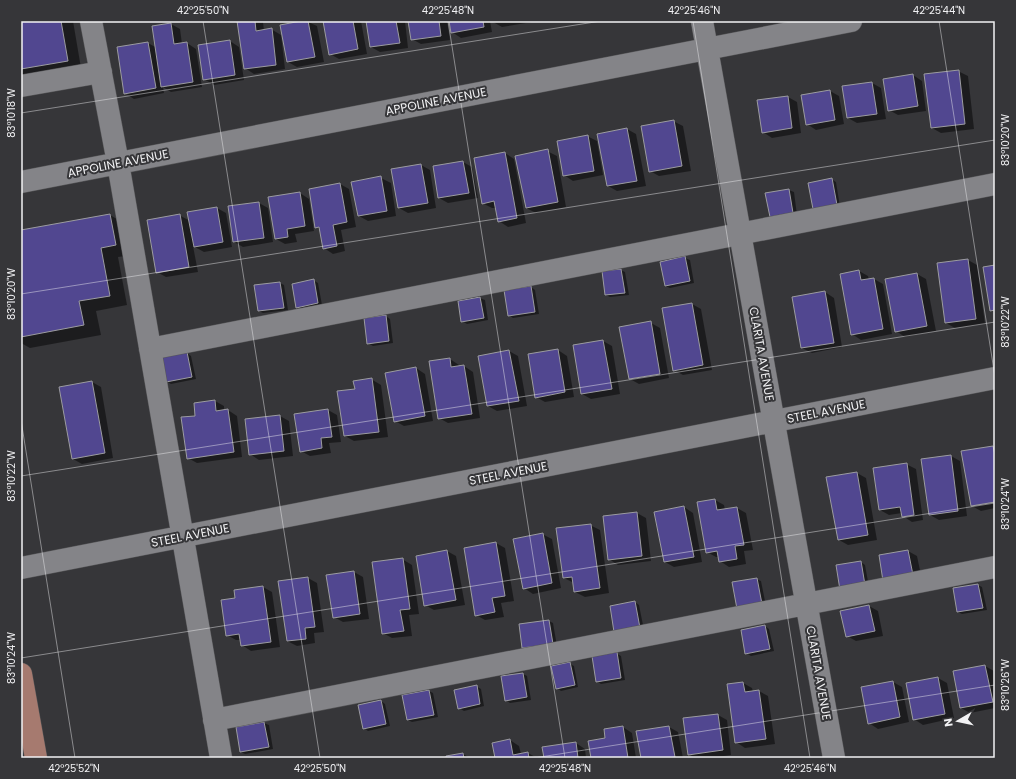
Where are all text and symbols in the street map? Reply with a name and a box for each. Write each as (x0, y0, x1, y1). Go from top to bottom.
text: 42°25'50"N (177, 3, 229, 18)
text: 42°25'48"N (422, 3, 474, 18)
text: 42°25'46"N (668, 3, 720, 18)
text: 42°25'44"N (913, 3, 965, 18)
street label: APPOLINE AVENUE (384, 83, 488, 119)
text: 83°10'18"W (4, 88, 19, 138)
text: 83°10'20"W (998, 114, 1013, 166)
street label: APPOLINE AVENUE (66, 145, 170, 181)
text: 83°10'20"W (4, 268, 19, 320)
text: 83°10'22"W (998, 296, 1013, 348)
street label: CLARITA AVENUE (745, 305, 779, 403)
street label: STEEL AVENUE (785, 395, 867, 427)
text: 83°10'22"W (4, 450, 19, 502)
street label: STEEL AVENUE (467, 457, 549, 489)
text: 83°10'24"W (998, 478, 1013, 530)
street label: STEEL AVENUE (149, 519, 231, 551)
street label: CLARITA AVENUE (802, 624, 836, 722)
text: 83°10'24"W (4, 632, 19, 684)
text: 83°10'26"W (998, 659, 1013, 711)
north arrow (938, 701, 978, 741)
text: N (940, 717, 957, 728)
text: 42°25'52"N (48, 761, 100, 776)
text: 42°25'50"N (294, 761, 346, 776)
text: 42°25'48"N (539, 761, 591, 776)
text: 42°25'46"N (784, 761, 836, 776)

